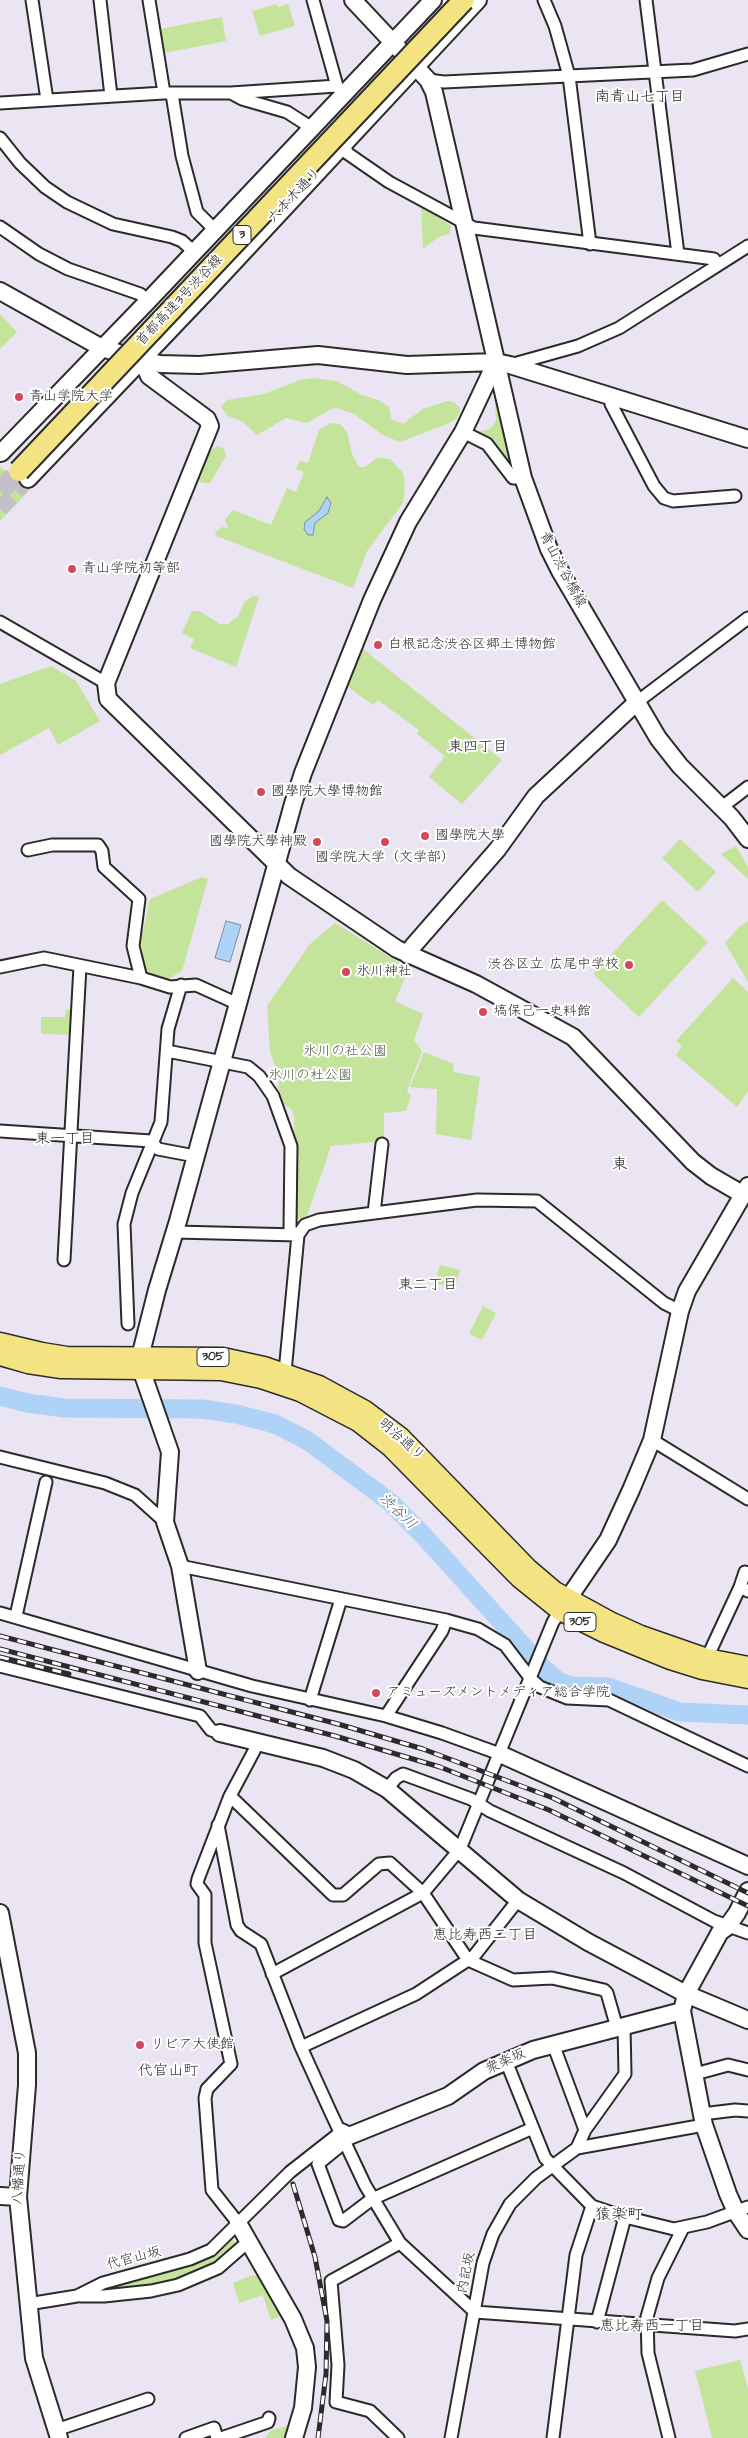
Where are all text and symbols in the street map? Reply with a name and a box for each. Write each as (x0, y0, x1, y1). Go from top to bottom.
district label: 南青山七丁目 (595, 89, 685, 107)
street label: 六本木通り (265, 165, 325, 227)
road number: 3 (233, 226, 251, 244)
street label: 首都高速3号渋谷線 (133, 252, 227, 350)
place label: 青山学院大学 (29, 389, 113, 405)
marker: 青山学院大学 (13, 391, 25, 403)
street label: 青山渋谷橋線 (535, 529, 589, 611)
place label: 青山学院初等部 (82, 561, 180, 577)
marker: 青山学院初等部 (66, 563, 78, 575)
place label: 白根記念渋谷区郷土博物館 (388, 637, 556, 653)
marker: 白根記念渋谷区郷土博物館 (372, 639, 384, 651)
district label: 東四丁目 (448, 739, 508, 757)
place label: 國學院大學博物館 (271, 784, 383, 800)
marker: 國學院大學博物館 (255, 786, 267, 798)
place label: 國學院大學 (435, 828, 505, 844)
marker: 國學院大學 (419, 830, 431, 842)
place label: 國學院大學神殿 (209, 834, 307, 850)
marker: 國學院大學神殿 (311, 836, 323, 848)
marker: 國学院大学（文学部） (379, 836, 391, 848)
place label: 國学院大学（文学部） (315, 850, 455, 866)
place label: 渋谷区立 広尾中学校 (487, 957, 619, 973)
marker: 渋谷区立 広尾中学校 (623, 959, 635, 971)
place label: 氷川神社 (356, 964, 412, 980)
marker: 氷川神社 (340, 966, 352, 978)
place label: 塙保己一史料館 (493, 1004, 591, 1020)
marker: 塙保己一史料館 (477, 1006, 489, 1018)
park label: 氷川の社公園 (303, 1044, 387, 1060)
park label: 氷川の杜公園 (268, 1068, 352, 1084)
district label: 東一丁目 (35, 1131, 95, 1149)
district label: 東 (612, 1156, 628, 1176)
district label: 東二丁目 (398, 1277, 458, 1295)
road number: 305 (197, 1348, 229, 1366)
street label: 明治通り (374, 1415, 428, 1465)
water label: 渋谷川 (375, 1490, 419, 1534)
road number: 305 (564, 1612, 596, 1631)
place label: アミューズメントメディア総合学院 (386, 1685, 610, 1701)
marker: アミューズメントメディア総合学院 (370, 1687, 382, 1699)
district label: 恵比寿西二丁目 (433, 1927, 537, 1945)
place label: リビア大使館 (150, 2037, 234, 2053)
marker: リビア大使館 (134, 2039, 146, 2051)
street label: 衆楽坂 (483, 2046, 529, 2078)
district label: 代官山町 (138, 2063, 198, 2081)
street label: 八幡通り (10, 2148, 30, 2206)
district label: 猿楽町 (595, 2206, 643, 2226)
street label: 代官山坂 (105, 2244, 163, 2274)
street label: 内記坂 (454, 2251, 480, 2295)
district label: 恵比寿西一丁目 (600, 2318, 704, 2336)

